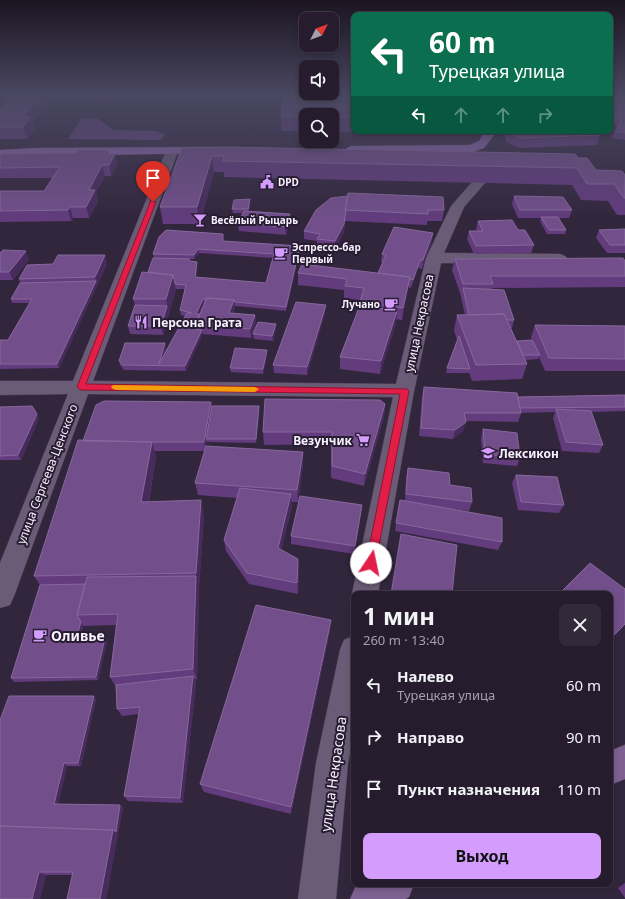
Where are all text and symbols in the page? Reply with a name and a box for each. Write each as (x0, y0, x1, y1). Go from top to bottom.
north arrow (299, 12, 339, 52)
map controls (299, 12, 339, 148)
text: 60 m (429, 23, 496, 61)
icon: left (363, 28, 415, 80)
text: Турецкая улица (429, 59, 565, 83)
button: sound (299, 60, 339, 100)
icon: left (408, 104, 430, 126)
icon: ahead (450, 104, 472, 126)
icon: ahead (492, 104, 514, 126)
icon: right (534, 104, 556, 126)
button: search (299, 108, 339, 148)
pin (136, 161, 170, 202)
icon: arrive (142, 167, 164, 189)
public building icon: DPD (259, 174, 275, 190)
place label: DPD (278, 175, 299, 189)
bar icon: Весёлый Рыцарь (192, 212, 208, 228)
place label: Весёлый Рыцарь (211, 213, 298, 227)
place label: Эспрессо-бар Первый (292, 240, 361, 266)
cafe icon: Эспрессо-бар Первый (273, 245, 289, 261)
street label: улица Некрасова (400, 273, 438, 373)
cafe icon: Лучано (383, 296, 399, 312)
place label: Лучано (342, 297, 380, 311)
restaurant icon: Персона Грата (133, 314, 149, 330)
place label: Персона Грата (152, 314, 242, 331)
street label: улица Сергеева-Ценского (12, 402, 82, 546)
place label: Везунчик (293, 432, 353, 449)
supermarket icon: Везунчик (355, 432, 371, 448)
school or university icon: Лексикон (480, 445, 496, 461)
place label: Лексикон (499, 445, 559, 462)
position arrow (350, 542, 392, 584)
text: 1 мин (363, 599, 435, 632)
button: close (559, 604, 601, 646)
place label: Оливье (51, 626, 105, 645)
cafe icon: Оливье (32, 627, 48, 643)
text: 260 m · 13:40 (363, 631, 444, 649)
text: Налево (397, 666, 454, 686)
icon: left (363, 674, 385, 696)
text: 60 m (566, 675, 601, 695)
text: Турецкая улица (397, 686, 495, 704)
street label: улица Некрасова (316, 715, 350, 833)
icon: right (363, 726, 385, 748)
text: Направо (397, 727, 464, 747)
text: 90 m (566, 727, 601, 747)
icon: arrive (363, 778, 385, 800)
text: Пункт назначения (397, 779, 540, 799)
text: 110 m (557, 779, 601, 799)
button: Выход (363, 833, 601, 879)

